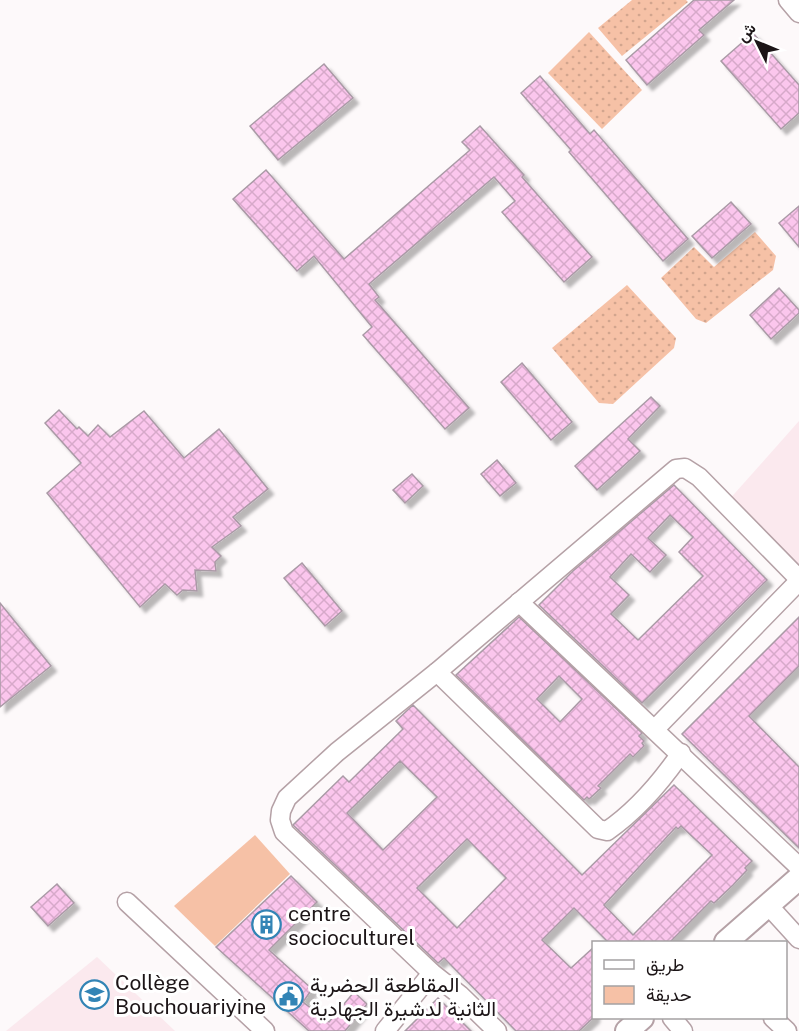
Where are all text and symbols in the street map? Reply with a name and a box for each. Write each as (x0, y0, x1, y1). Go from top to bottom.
north arrow (727, 12, 787, 72)
text: ش (733, 19, 760, 46)
place label: centre socioculturel (288, 901, 415, 950)
building icon: centre socioculturel (251, 909, 283, 941)
legend (592, 941, 787, 1019)
text: طريق (646, 954, 684, 976)
place label: Collège Bouchouariyine (115, 970, 266, 1019)
place label: المقاطعة الحضرية الثانية لدشيرة الجهادية (310, 972, 496, 1022)
school or university icon: Collège Bouchouariyine (78, 978, 110, 1010)
public building icon: المقاطعة الحضرية الثانية لدشيرة الجهادية (273, 980, 305, 1012)
text: حديقة (646, 984, 692, 1005)

